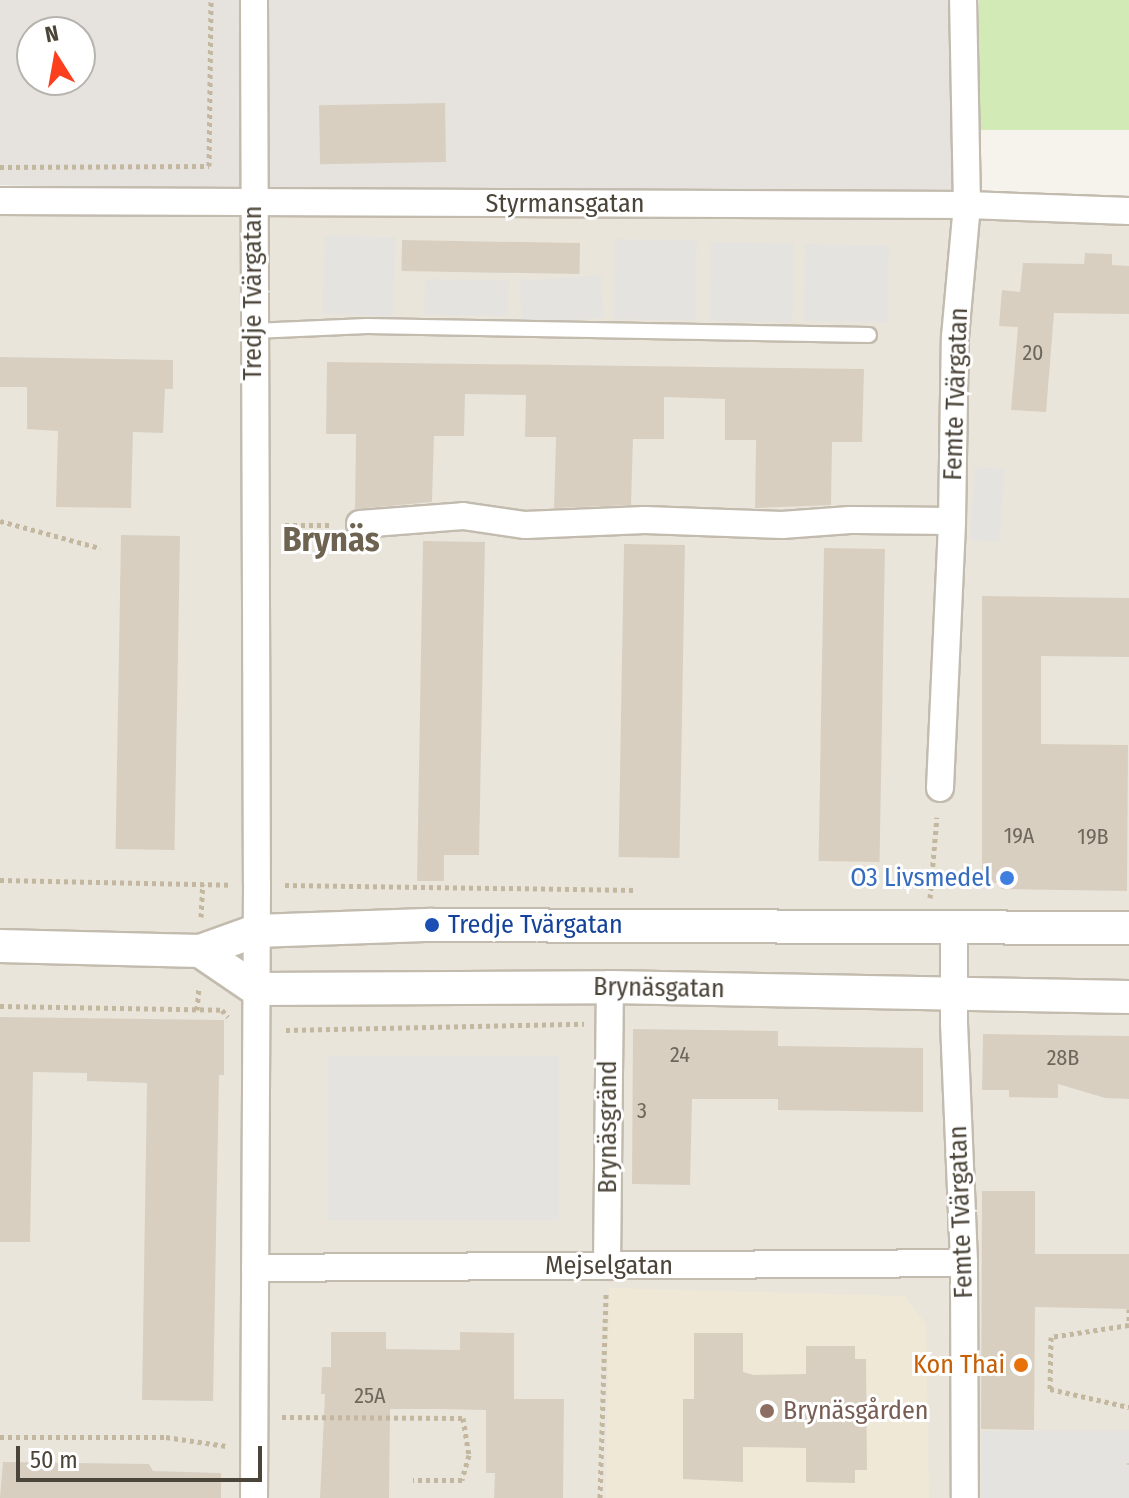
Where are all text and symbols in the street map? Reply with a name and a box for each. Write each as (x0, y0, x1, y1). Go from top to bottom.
north arrow (16, 16, 96, 96)
text: N (43, 19, 61, 48)
street label: Styrmansgatan (486, 188, 644, 220)
street label: Tredje Tvärgatan (237, 206, 269, 380)
street label: Femte Tvärgatan (937, 307, 975, 481)
house number: 20 (1022, 340, 1044, 366)
district label: Brynäs (282, 520, 380, 560)
house number: 19A (1004, 823, 1034, 849)
house number: 19B (1077, 824, 1109, 850)
place label: O3 Livsmedel (850, 862, 991, 894)
marker: O3 Livsmedel (998, 869, 1016, 887)
place label: Tredje Tvärgatan (448, 909, 623, 941)
marker: Tredje Tvärgatan (423, 916, 441, 934)
street label: Brynäsgatan (593, 971, 725, 1005)
house number: 24 (670, 1042, 690, 1068)
house number: 28B (1047, 1045, 1079, 1071)
street label: Brynäsgränd (592, 1060, 624, 1194)
house number: 3 (637, 1098, 647, 1124)
street label: Femte Tvärgatan (942, 1125, 980, 1299)
street label: Mejselgatan (545, 1250, 673, 1282)
place label: Kon Thai (913, 1349, 1005, 1381)
marker: Kon Thai (1012, 1356, 1030, 1374)
house number: 25A (354, 1383, 386, 1409)
place label: Brynäsgården (783, 1395, 929, 1427)
marker: Brynäsgården (758, 1402, 776, 1420)
scale bar (20, 1430, 266, 1480)
text: 50 m (30, 1446, 78, 1474)

